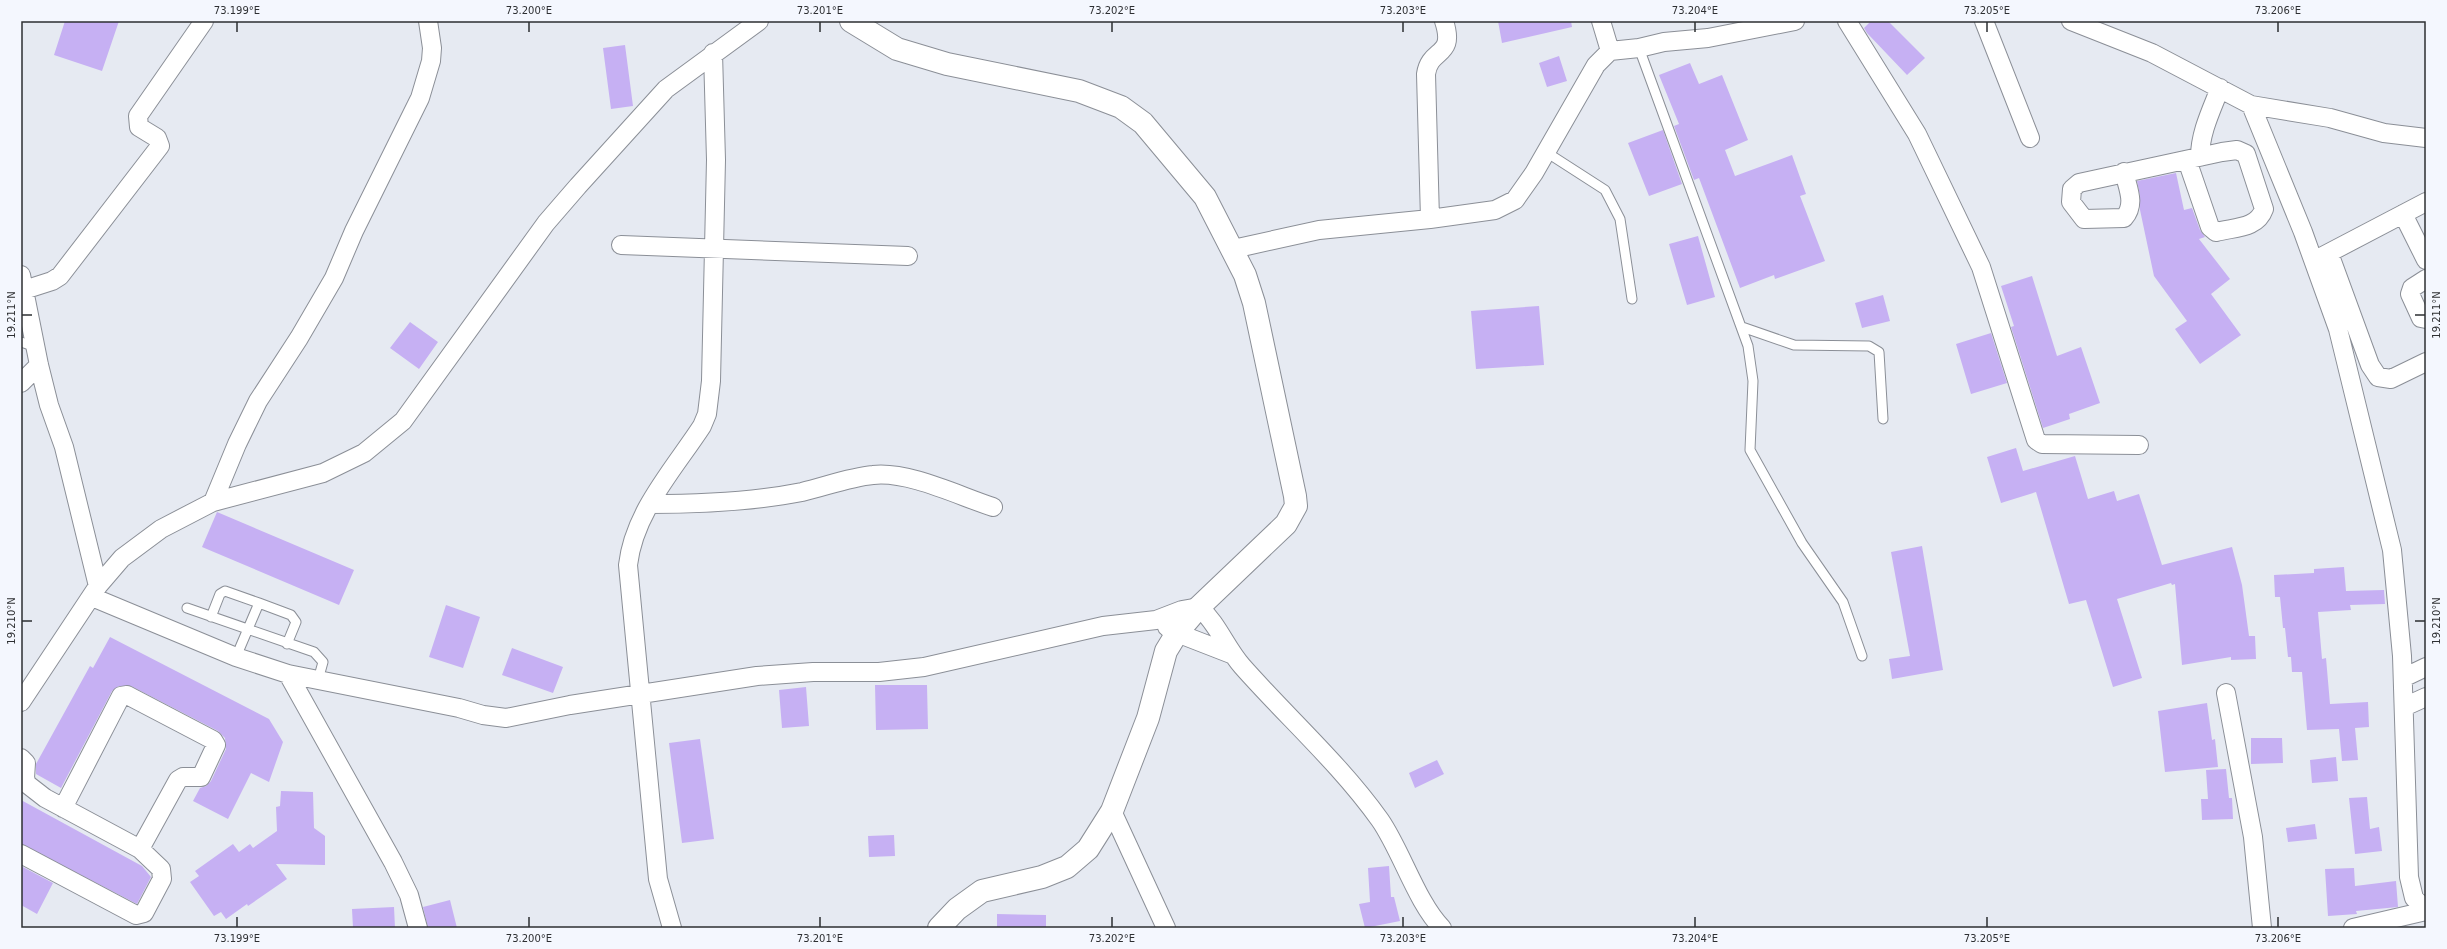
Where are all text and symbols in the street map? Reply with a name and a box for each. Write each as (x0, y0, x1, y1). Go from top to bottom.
text: 73.199°E (214, 5, 260, 16)
text: 73.200°E (506, 5, 552, 16)
text: 73.201°E (797, 5, 843, 16)
text: 73.202°E (1089, 5, 1135, 16)
text: 73.203°E (1380, 5, 1426, 16)
text: 73.204°E (1672, 5, 1718, 16)
text: 73.205°E (1964, 5, 2010, 16)
text: 73.206°E (2255, 5, 2301, 16)
text: 19.211°N (6, 291, 17, 339)
text: 19.211°N (2431, 291, 2442, 339)
text: 19.210°N (6, 597, 17, 645)
text: 19.210°N (2431, 597, 2442, 645)
text: 73.199°E (214, 933, 260, 944)
text: 73.200°E (506, 933, 552, 944)
text: 73.201°E (797, 933, 843, 944)
text: 73.202°E (1089, 933, 1135, 944)
text: 73.203°E (1380, 933, 1426, 944)
text: 73.204°E (1672, 933, 1718, 944)
text: 73.205°E (1964, 933, 2010, 944)
text: 73.206°E (2255, 933, 2301, 944)

